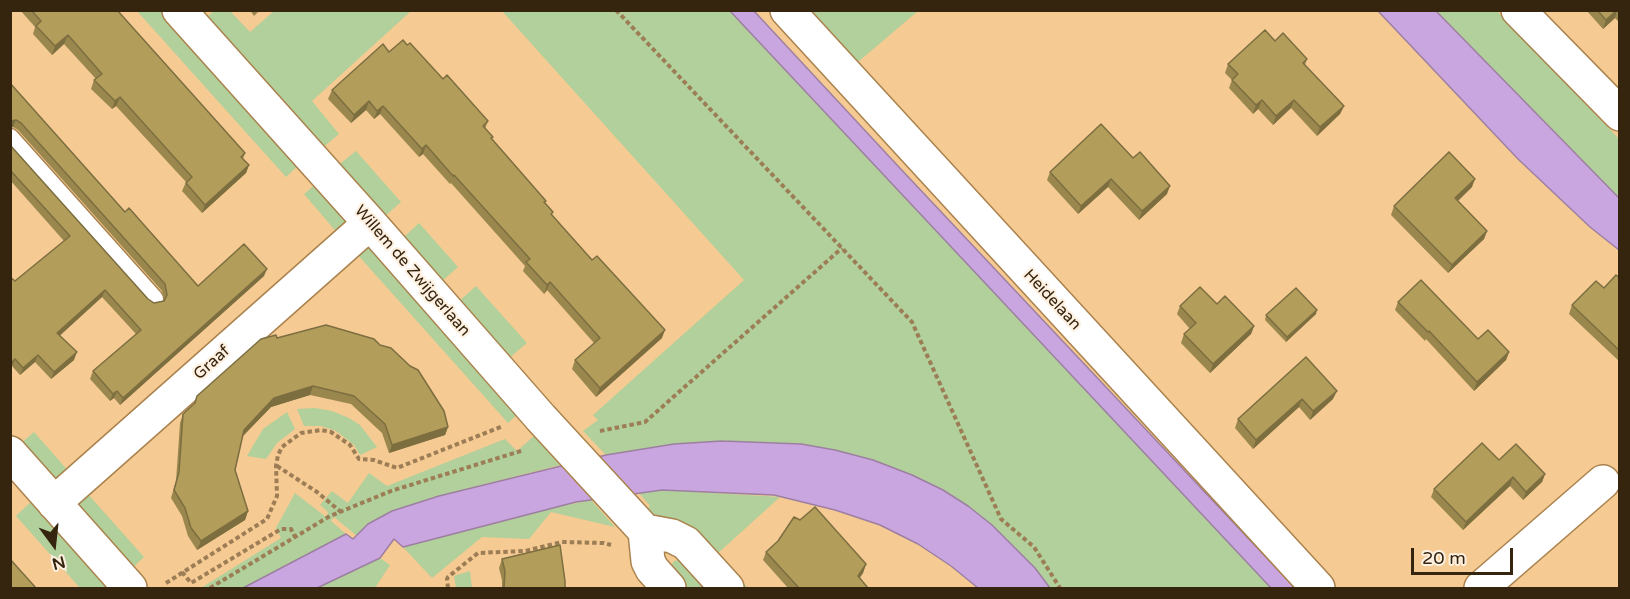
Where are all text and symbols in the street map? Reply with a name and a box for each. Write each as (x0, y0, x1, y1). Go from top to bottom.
street label: Willem de Zwijgerlaan (350, 202, 474, 340)
street label: Heidelaan (1019, 266, 1085, 334)
street label: Graaf (190, 342, 234, 384)
north arrow (24, 515, 84, 575)
scale bar (1414, 536, 1516, 574)
text: 20 m (1422, 547, 1466, 569)
text: N (50, 551, 67, 574)

